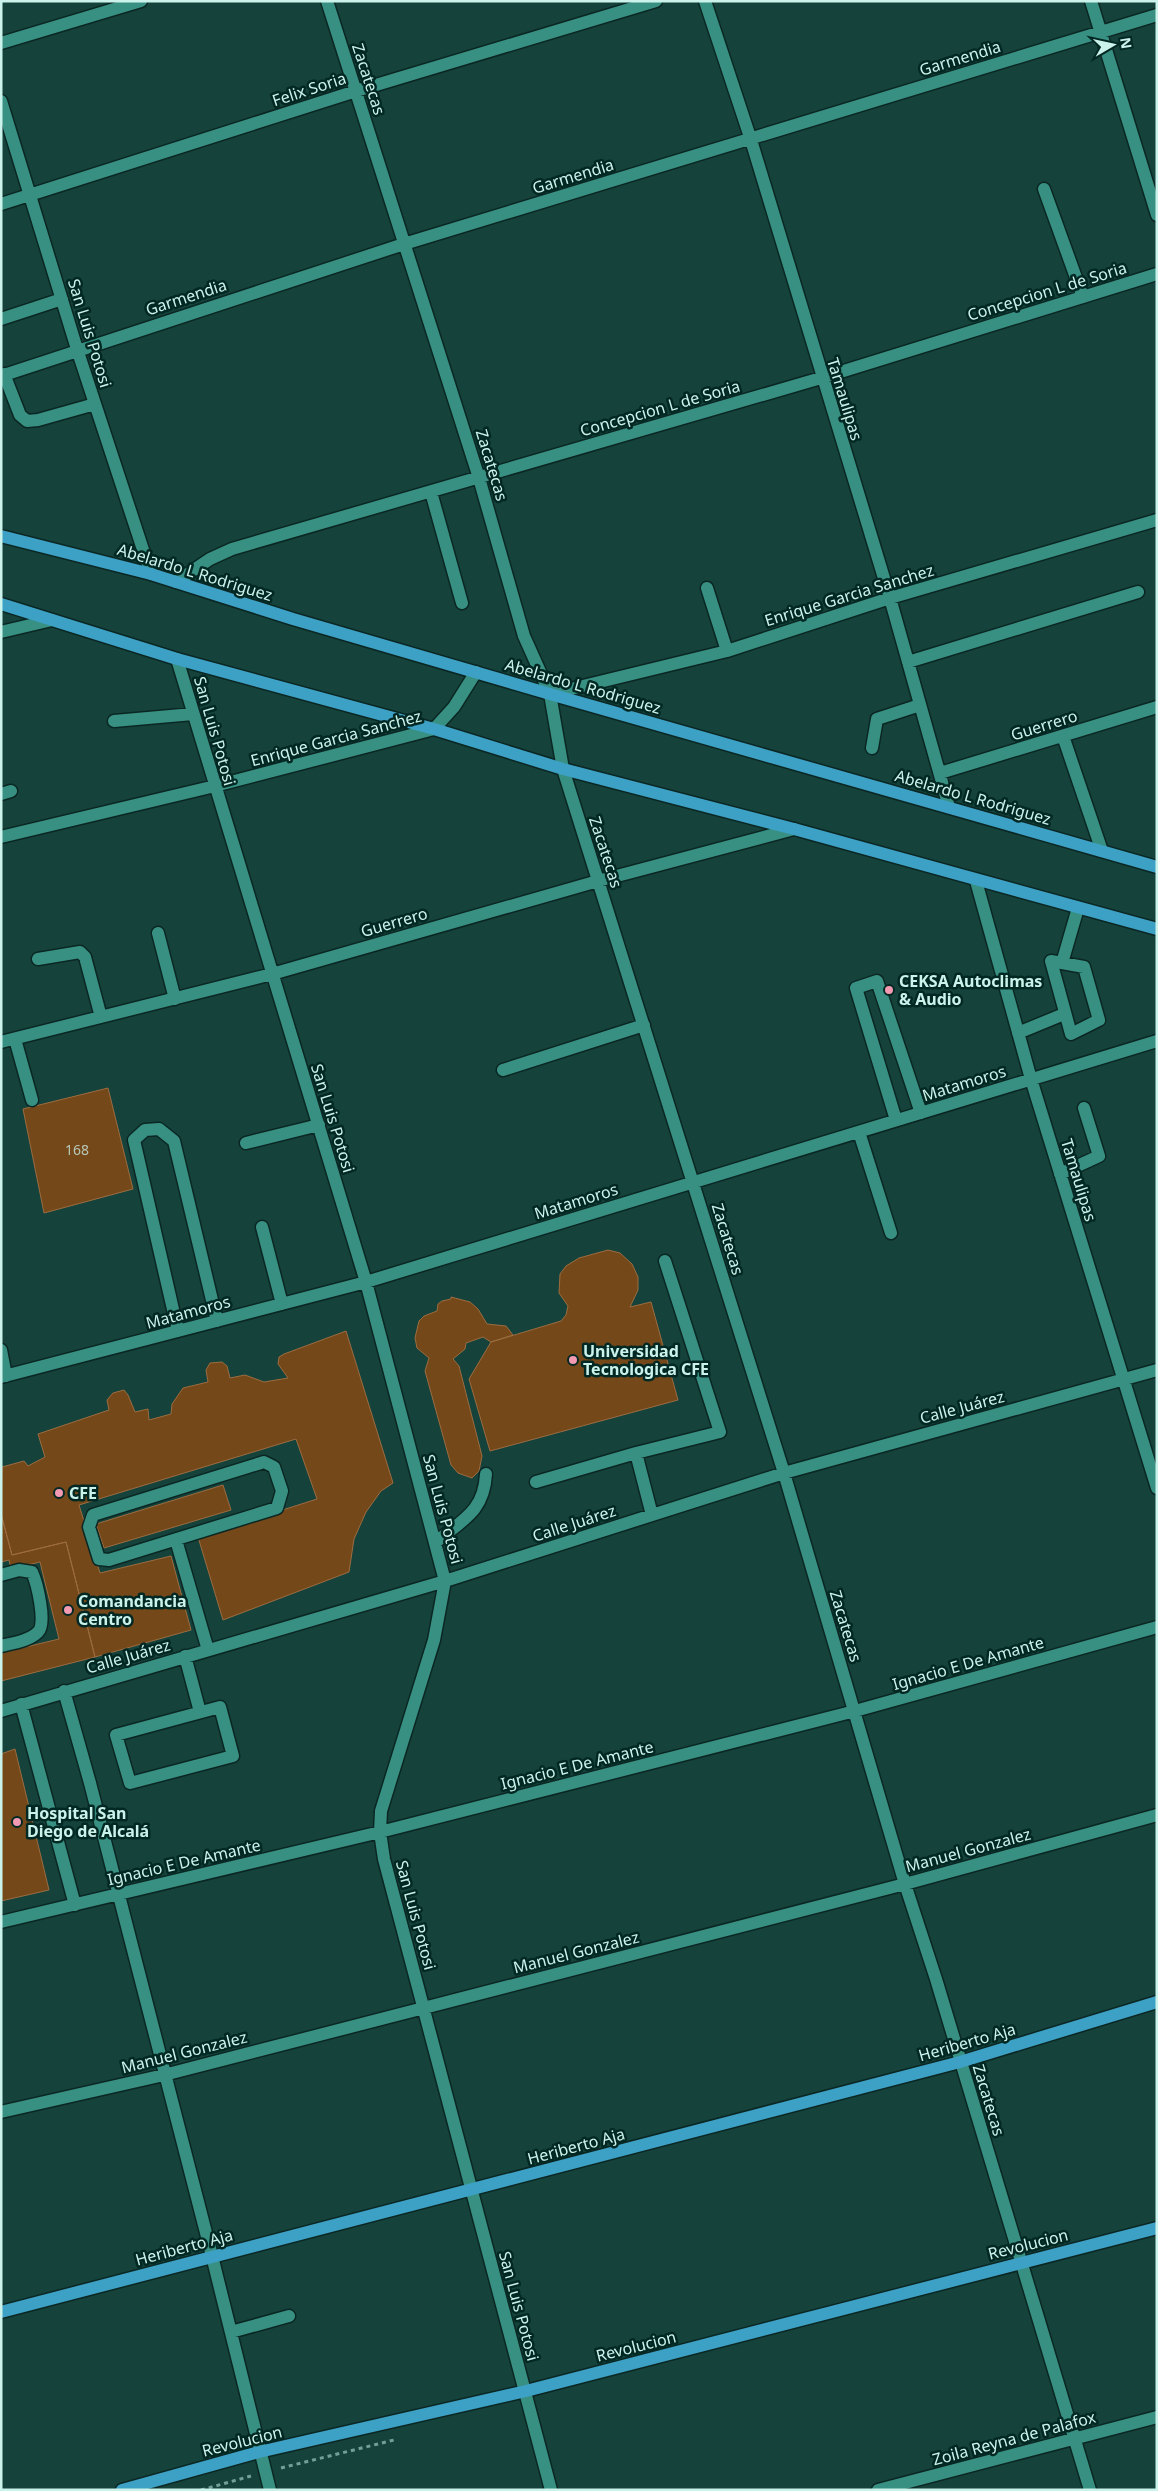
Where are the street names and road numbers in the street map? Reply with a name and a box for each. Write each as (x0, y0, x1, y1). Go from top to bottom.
street label: Garmendia (917, 35, 1003, 81)
street label: Zacatecas (347, 40, 391, 118)
street label: Felix Soria (269, 67, 349, 111)
street label: Garmendia (530, 153, 616, 199)
street label: Concepcion L de Soria (965, 256, 1129, 326)
street label: Garmendia (143, 274, 229, 320)
street label: San Luis Potosi (63, 276, 117, 390)
street label: Tamaulipas (822, 355, 868, 443)
street label: Concepcion L de Soria (577, 375, 743, 441)
street label: Zacatecas (471, 426, 513, 504)
street label: Abelardo L Rodriguez (115, 538, 275, 606)
street label: Enrique Garcia Sanchez (762, 559, 936, 631)
street label: Abelardo L Rodriguez (503, 653, 663, 719)
street label: San Luis Potosi (189, 674, 241, 788)
street label: Guerrero (1008, 704, 1080, 746)
street label: Enrique Garcia Sanchez (248, 705, 424, 771)
street label: Abelardo L Rodriguez (893, 764, 1053, 830)
street label: Zacatecas (584, 813, 628, 891)
street label: Guerrero (358, 902, 430, 942)
street label: Matamoros (919, 1060, 1009, 1106)
street label: San Luis Potosi (306, 1061, 360, 1175)
street label: Tamaulipas (1056, 1136, 1102, 1224)
street label: Matamoros (531, 1178, 621, 1224)
street label: Zacatecas (707, 1200, 749, 1278)
street label: Matamoros (143, 1290, 233, 1334)
street label: Calle Juárez (917, 1385, 1007, 1429)
street label: San Luis Potosi (418, 1452, 468, 1566)
street label: Calle Juárez (529, 1499, 619, 1547)
street label: Zacatecas (825, 1587, 867, 1665)
street label: Ignacio E De Amante (890, 1631, 1046, 1695)
street label: Calle Juárez (83, 1634, 173, 1678)
street label: Ignacio E De Amante (498, 1735, 656, 1795)
street label: Manuel Gonzalez (903, 1823, 1033, 1877)
street label: Ignacio E De Amante (105, 1834, 263, 1890)
street label: San Luis Potosi (391, 1858, 441, 1972)
street label: Manuel Gonzalez (511, 1926, 641, 1978)
street label: Heriberto Aja (916, 2018, 1018, 2066)
street label: Manuel Gonzalez (119, 2026, 249, 2078)
street label: Zacatecas (968, 2061, 1010, 2139)
street label: Heriberto Aja (525, 2122, 627, 2170)
street label: Heriberto Aja (133, 2223, 235, 2271)
street label: Revolucion (986, 2223, 1070, 2265)
street label: San Luis Potosi (494, 2249, 544, 2363)
street label: Revolucion (594, 2325, 678, 2367)
street label: Zoila Reyna de Palafox (930, 2405, 1099, 2470)
street label: Revolucion (200, 2420, 284, 2462)

